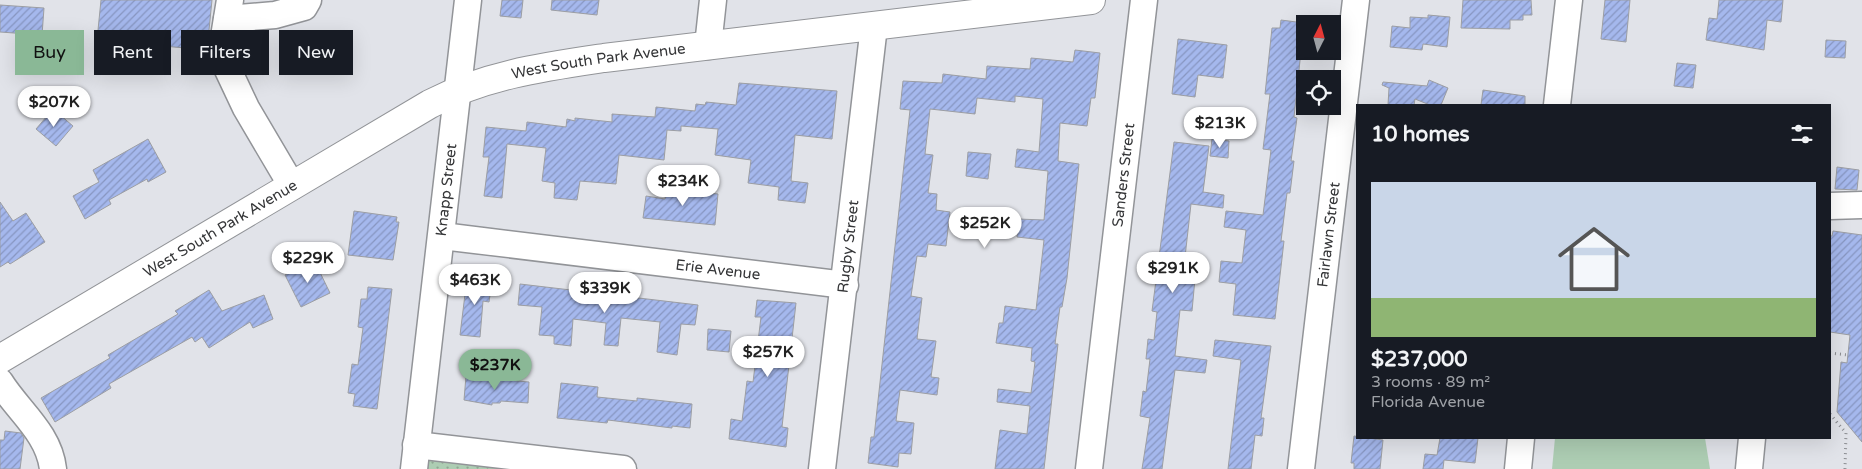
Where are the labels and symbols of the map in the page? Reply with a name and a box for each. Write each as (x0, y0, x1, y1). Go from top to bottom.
north arrow (1296, 15, 1341, 60)
street label: West South Park Avenue (510, 39, 687, 83)
pin: $207K (19, 86, 89, 128)
pin: $213K (1185, 106, 1255, 149)
street label: Sanders Street (1108, 122, 1139, 228)
street label: Knapp Street (432, 142, 460, 237)
pin: $234K (648, 164, 718, 207)
street label: West South Park Avenue (140, 176, 300, 281)
street label: Fairlawn Street (1313, 181, 1344, 288)
street label: Rugby Street (834, 199, 863, 294)
pin: $252K (950, 206, 1020, 249)
pin: $229K (273, 242, 343, 284)
pin: $291K (1138, 252, 1208, 294)
street label: Erie Avenue (675, 255, 761, 284)
pin: $463K (440, 264, 510, 306)
pin: $339K (570, 272, 640, 314)
pin: $257K (733, 336, 803, 378)
pin: $237K (460, 348, 530, 391)

